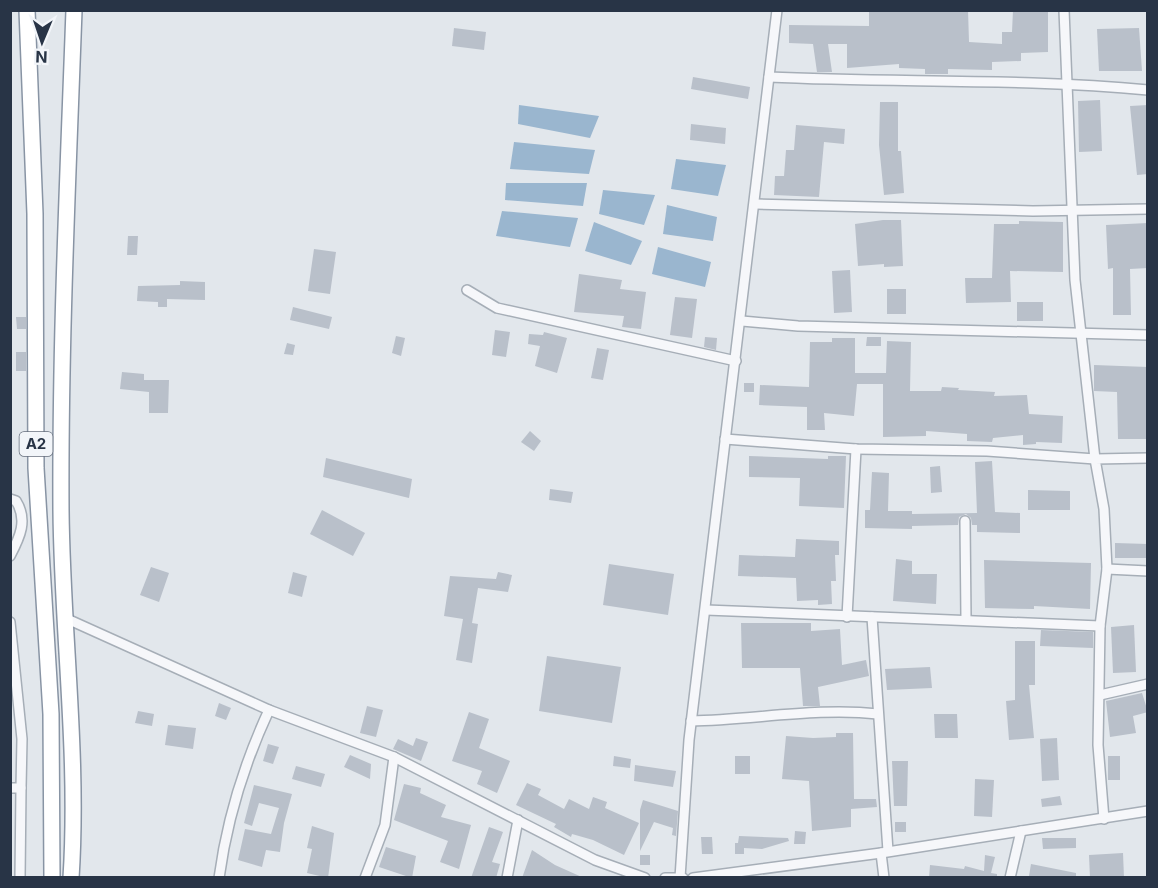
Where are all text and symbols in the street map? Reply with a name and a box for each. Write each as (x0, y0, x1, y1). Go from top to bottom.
north arrow (12, 12, 72, 72)
text: N (35, 47, 48, 67)
road number: A2 (20, 432, 52, 456)

